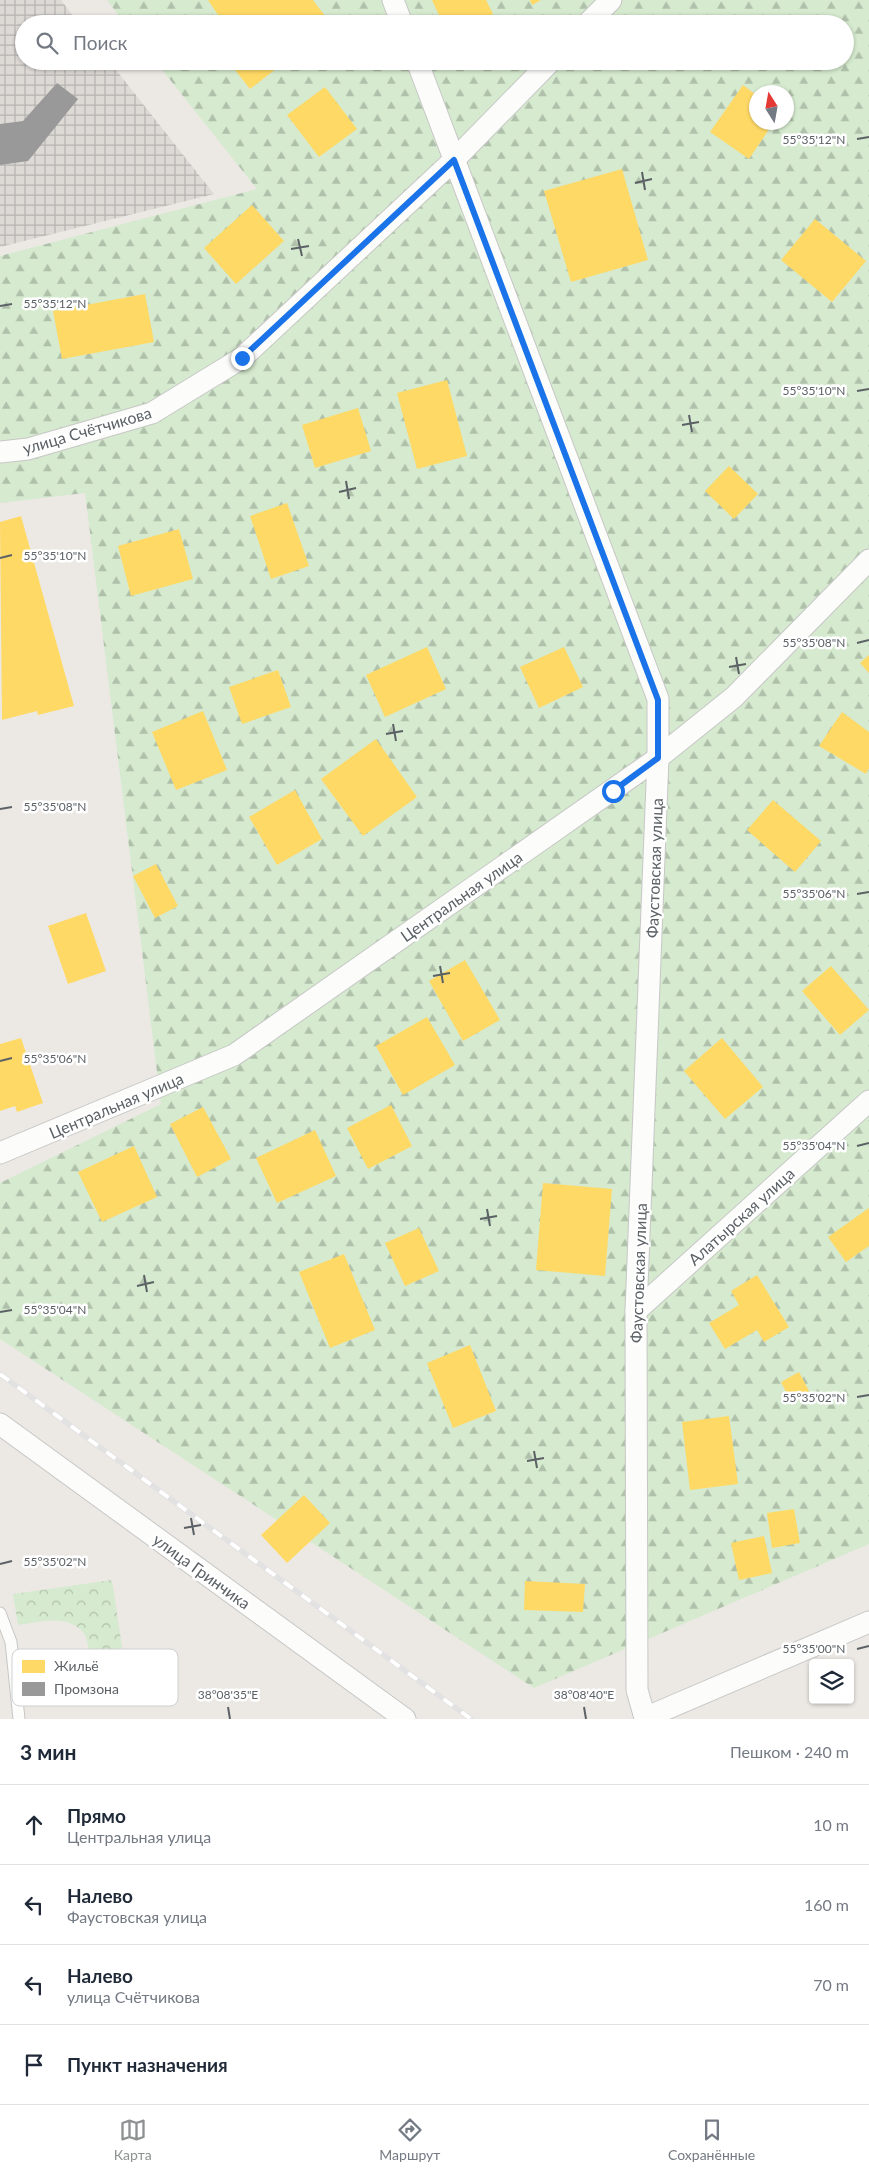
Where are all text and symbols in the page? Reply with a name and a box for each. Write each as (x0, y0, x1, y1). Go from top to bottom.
search box (15, 15, 854, 70)
icon: search (33, 29, 61, 57)
text: Поиск (73, 31, 127, 54)
north arrow (749, 85, 794, 130)
text: 55°35'12"N (783, 132, 845, 147)
text: 55°35'12"N (24, 296, 86, 311)
route end (231, 347, 254, 370)
text: 55°35'10"N (783, 383, 845, 398)
street label: улица Счётчикова (20, 403, 154, 457)
text: 55°35'10"N (24, 548, 86, 563)
text: 55°35'08"N (783, 635, 845, 650)
route start (602, 780, 625, 803)
street label: Фаустовская улица (642, 798, 666, 938)
text: 55°35'08"N (24, 799, 86, 814)
street label: Центральная улица (397, 847, 525, 945)
text: 55°35'06"N (783, 886, 845, 901)
text: 55°35'06"N (24, 1051, 86, 1066)
street label: Центральная улица (46, 1068, 186, 1142)
text: 55°35'04"N (783, 1138, 845, 1153)
street label: Алатырская улица (684, 1163, 798, 1269)
street label: Фаустовская улица (626, 1203, 650, 1343)
text: 55°35'04"N (24, 1302, 86, 1317)
text: 55°35'02"N (783, 1390, 845, 1405)
street label: улица Гринчика (150, 1529, 254, 1613)
text: 55°35'02"N (24, 1554, 86, 1569)
text: 55°35'00"N (783, 1641, 845, 1656)
legend (12, 1649, 178, 1706)
text: Жильё (54, 1657, 99, 1674)
map controls (809, 1659, 854, 1704)
button: layers (809, 1659, 854, 1704)
text: Промзона (54, 1680, 119, 1697)
text: 38°08'35"E (198, 1687, 258, 1702)
text: 38°08'40"E (554, 1687, 614, 1702)
text: 3 мин (20, 1739, 77, 1764)
text: Пешком · 240 m (730, 1742, 849, 1761)
text: Прямо (67, 1804, 126, 1827)
icon: ahead (20, 1811, 48, 1839)
text: 10 m (813, 1815, 849, 1834)
text: Центральная улица (67, 1827, 211, 1846)
text: Налево (67, 1884, 133, 1907)
icon: left (20, 1891, 48, 1919)
text: 160 m (804, 1895, 849, 1914)
text: Фаустовская улица (67, 1907, 207, 1926)
text: Налево (67, 1964, 133, 1987)
icon: left (20, 1971, 48, 1999)
text: 70 m (813, 1975, 849, 1994)
text: улица Счётчикова (67, 1987, 200, 2006)
icon: arrive (20, 2051, 48, 2079)
text: Пункт назначения (67, 2053, 228, 2076)
tab: Карта (114, 2116, 152, 2163)
tab: Маршрут (379, 2116, 440, 2163)
tab: Сохранённые (668, 2116, 755, 2163)

